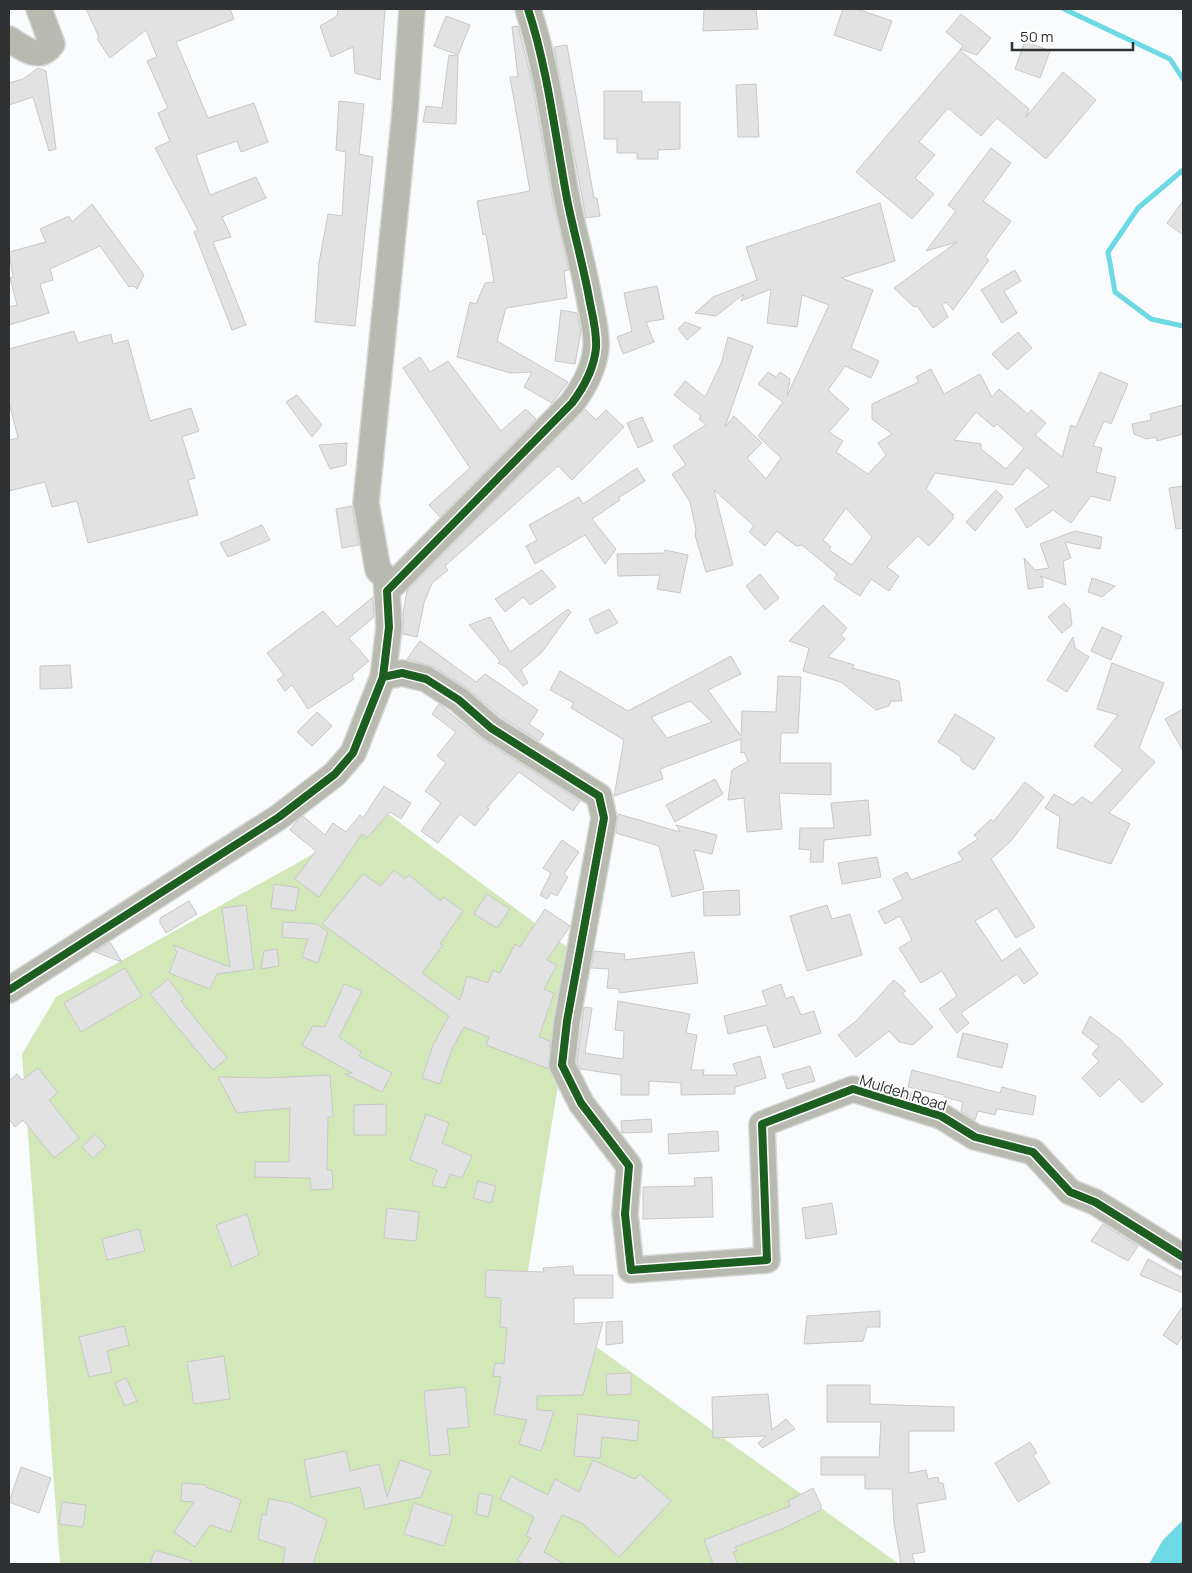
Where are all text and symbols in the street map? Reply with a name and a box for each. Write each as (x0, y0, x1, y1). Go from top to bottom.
scale bar (1012, 20, 1133, 52)
text: 50 m (1020, 26, 1054, 47)
street label: Muldeh Road (857, 1069, 949, 1116)

